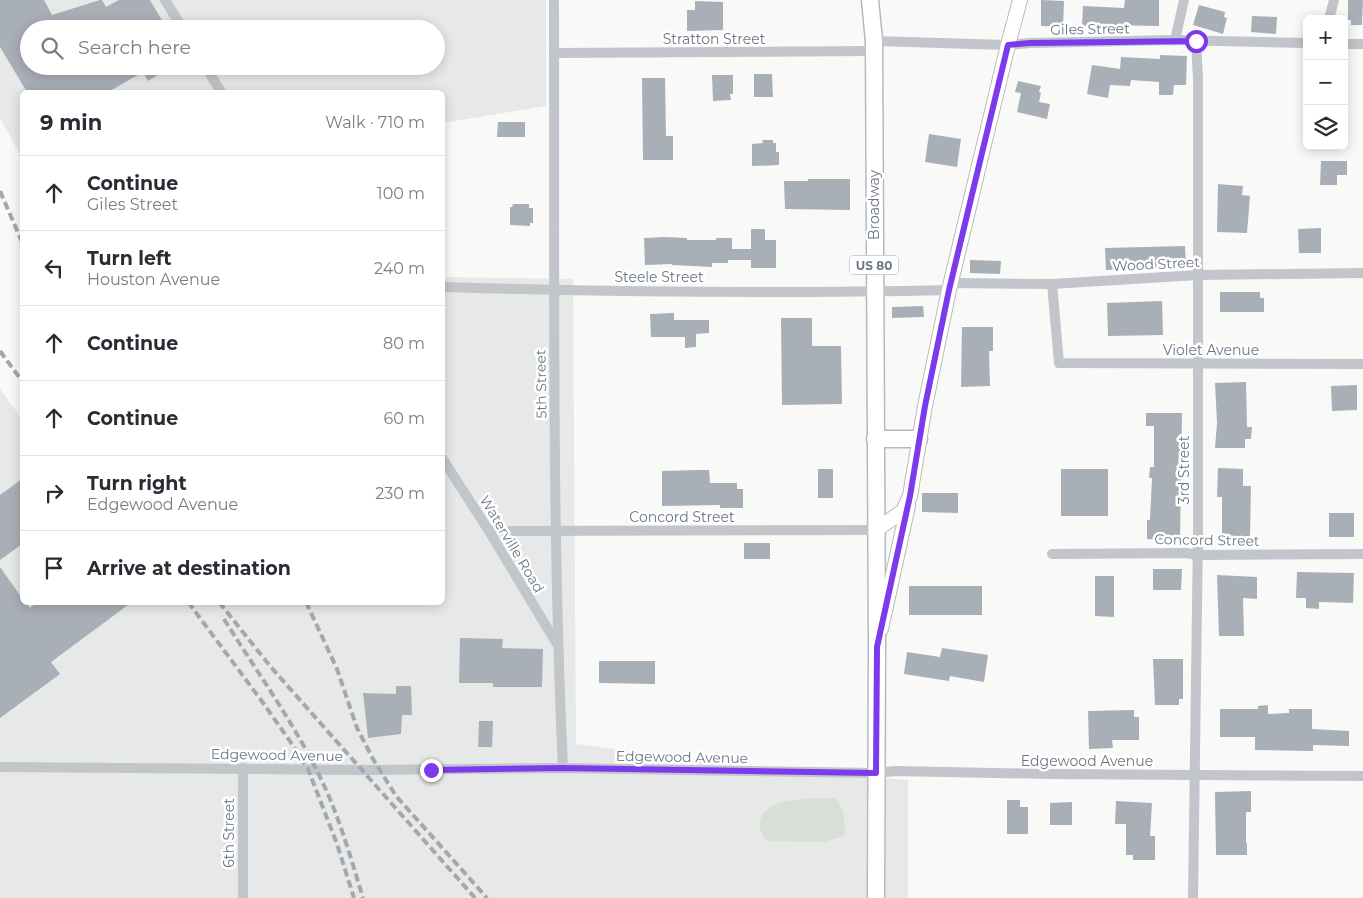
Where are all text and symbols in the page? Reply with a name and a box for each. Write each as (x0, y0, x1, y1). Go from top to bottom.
map controls (1303, 15, 1348, 150)
button: + (1303, 15, 1348, 60)
street label: Giles Street (1050, 19, 1130, 39)
search box (20, 20, 445, 75)
street label: Stratton Street (663, 30, 766, 48)
route start (1185, 30, 1208, 53)
icon: search (38, 34, 66, 62)
text: Search here (78, 36, 191, 59)
button: − (1303, 60, 1348, 105)
button: layers (1303, 105, 1348, 150)
text: 9 min (40, 110, 102, 135)
text: Walk · 710 m (325, 113, 425, 132)
street label: Broadway (865, 170, 883, 240)
text: Continue (87, 172, 178, 195)
icon: ahead (40, 179, 68, 207)
text: 100 m (377, 184, 425, 203)
text: Giles Street (87, 195, 178, 214)
text: Turn left (87, 247, 172, 270)
street label: Wood Street (1112, 253, 1201, 275)
icon: left (40, 254, 68, 282)
road number: US 80 (850, 256, 898, 274)
text: 240 m (374, 259, 425, 278)
street label: Steele Street (614, 268, 704, 286)
text: Houston Avenue (87, 270, 220, 289)
icon: ahead (40, 329, 68, 357)
text: Continue (87, 332, 178, 355)
text: 80 m (383, 334, 425, 353)
street label: Violet Avenue (1163, 341, 1259, 359)
street label: 5th Street (531, 349, 551, 419)
icon: ahead (40, 404, 68, 432)
text: Continue (87, 407, 178, 430)
text: 60 m (383, 409, 425, 428)
street label: 3rd Street (1175, 435, 1193, 504)
text: Turn right (87, 472, 187, 495)
icon: right (40, 479, 68, 507)
text: 230 m (375, 484, 425, 503)
street label: Waterville Road (476, 492, 548, 596)
text: Edgewood Avenue (87, 495, 238, 514)
street label: Concord Street (629, 508, 735, 526)
street label: Concord Street (1154, 530, 1260, 550)
icon: arrive (40, 554, 68, 582)
text: Arrive at destination (87, 557, 291, 580)
street label: Edgewood Avenue (211, 745, 343, 765)
street label: Edgewood Avenue (616, 747, 748, 767)
street label: Edgewood Avenue (1021, 752, 1153, 770)
route end (420, 759, 443, 782)
street label: 6th Street (220, 798, 238, 868)

